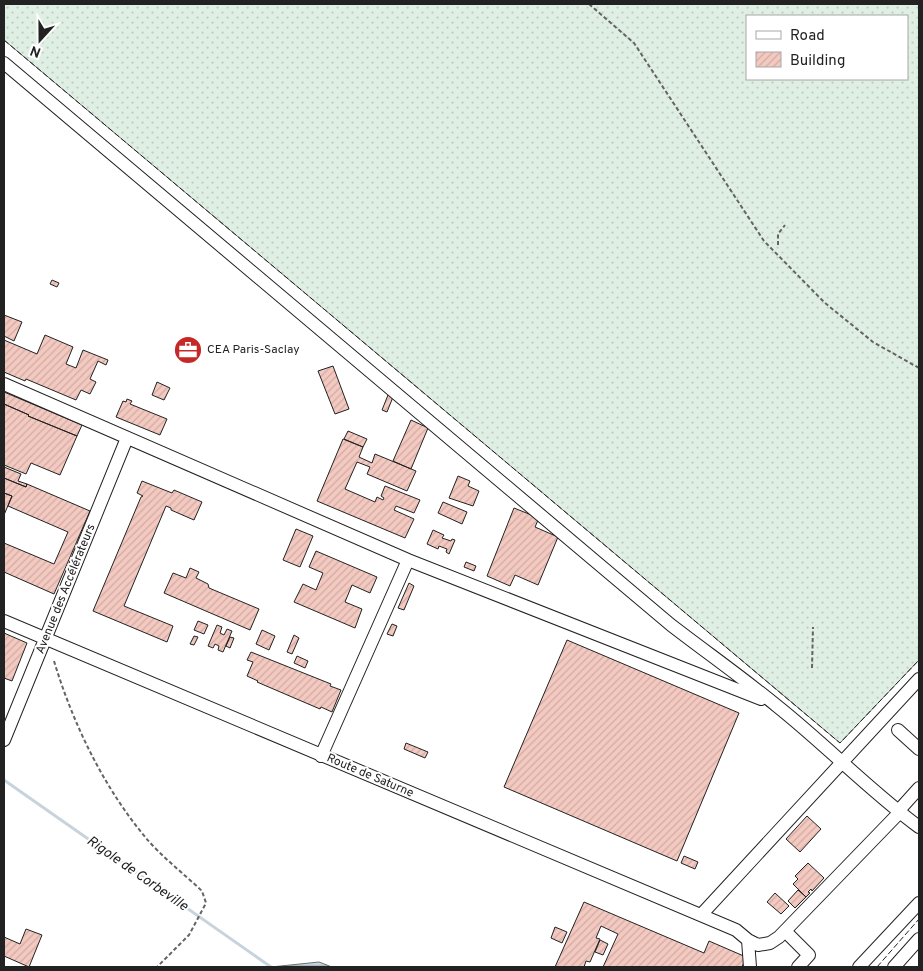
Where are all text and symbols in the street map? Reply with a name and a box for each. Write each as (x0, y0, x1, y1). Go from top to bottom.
north arrow (15, 15, 65, 65)
legend (746, 15, 908, 80)
text: Road (790, 27, 825, 46)
text: N (28, 41, 44, 60)
text: Building (790, 52, 845, 71)
office icon: CEA Paris-Saclay (173, 335, 203, 365)
place label: CEA Paris-Saclay (207, 342, 300, 358)
street label: Avenue des Accélérateurs (33, 522, 99, 656)
street label: Route de Saturne (324, 750, 416, 802)
water label: Rigole de Corbeville (83, 833, 192, 916)

